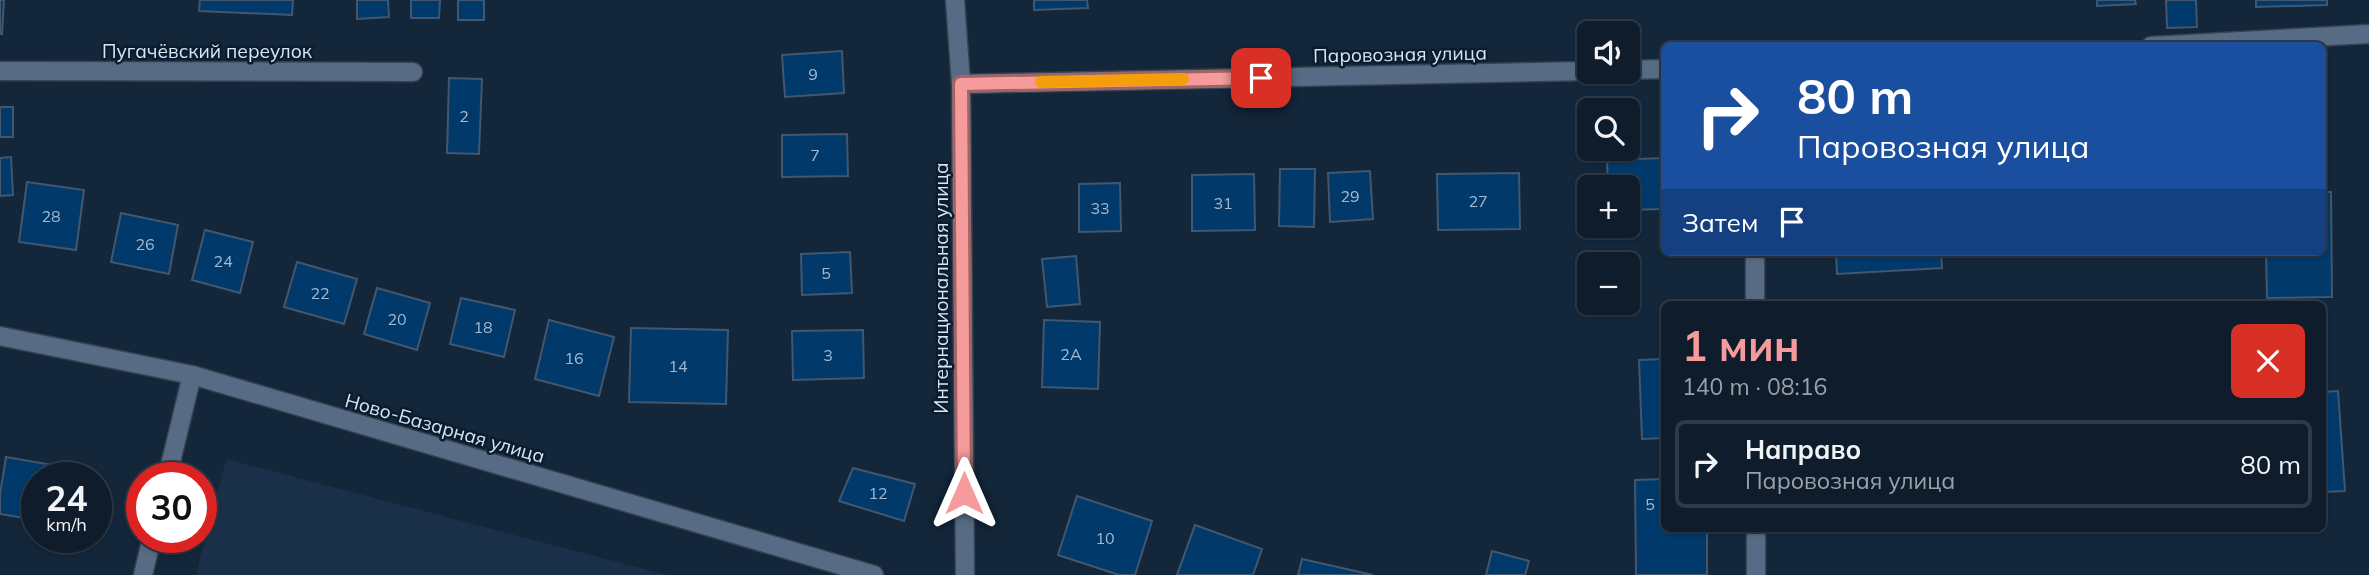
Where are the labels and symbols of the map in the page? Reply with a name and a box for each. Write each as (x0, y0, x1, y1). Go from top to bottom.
street label: Пугачёвский переулок (102, 39, 313, 63)
street label: Паровозная улица (1313, 40, 1487, 68)
pin (1231, 48, 1291, 108)
house number: 9 (808, 64, 818, 84)
house number: 2 (459, 106, 469, 126)
house number: 7 (810, 145, 820, 165)
street label: Интернациональная улица (929, 162, 953, 414)
house number: 29 (1340, 186, 1360, 206)
house number: 27 (1468, 191, 1488, 211)
house number: 31 (1213, 193, 1233, 213)
house number: 33 (1090, 198, 1110, 218)
house number: 28 (41, 206, 61, 226)
house number: 26 (135, 234, 155, 254)
house number: 24 (213, 251, 233, 271)
house number: 5 (821, 263, 831, 283)
house number: 22 (310, 283, 330, 303)
house number: 20 (387, 309, 407, 329)
house number: 18 (473, 317, 493, 337)
house number: 2А (1060, 344, 1082, 364)
house number: 3 (823, 345, 833, 365)
house number: 16 (564, 348, 584, 368)
house number: 14 (668, 356, 688, 376)
street label: Ново-Базарная улица (342, 388, 548, 468)
position arrow (927, 456, 1001, 530)
speed limit sign: 30 (126, 462, 217, 553)
house number: 12 (868, 483, 888, 503)
house number: 5 (1645, 494, 1655, 514)
house number: 10 (1095, 528, 1115, 548)

